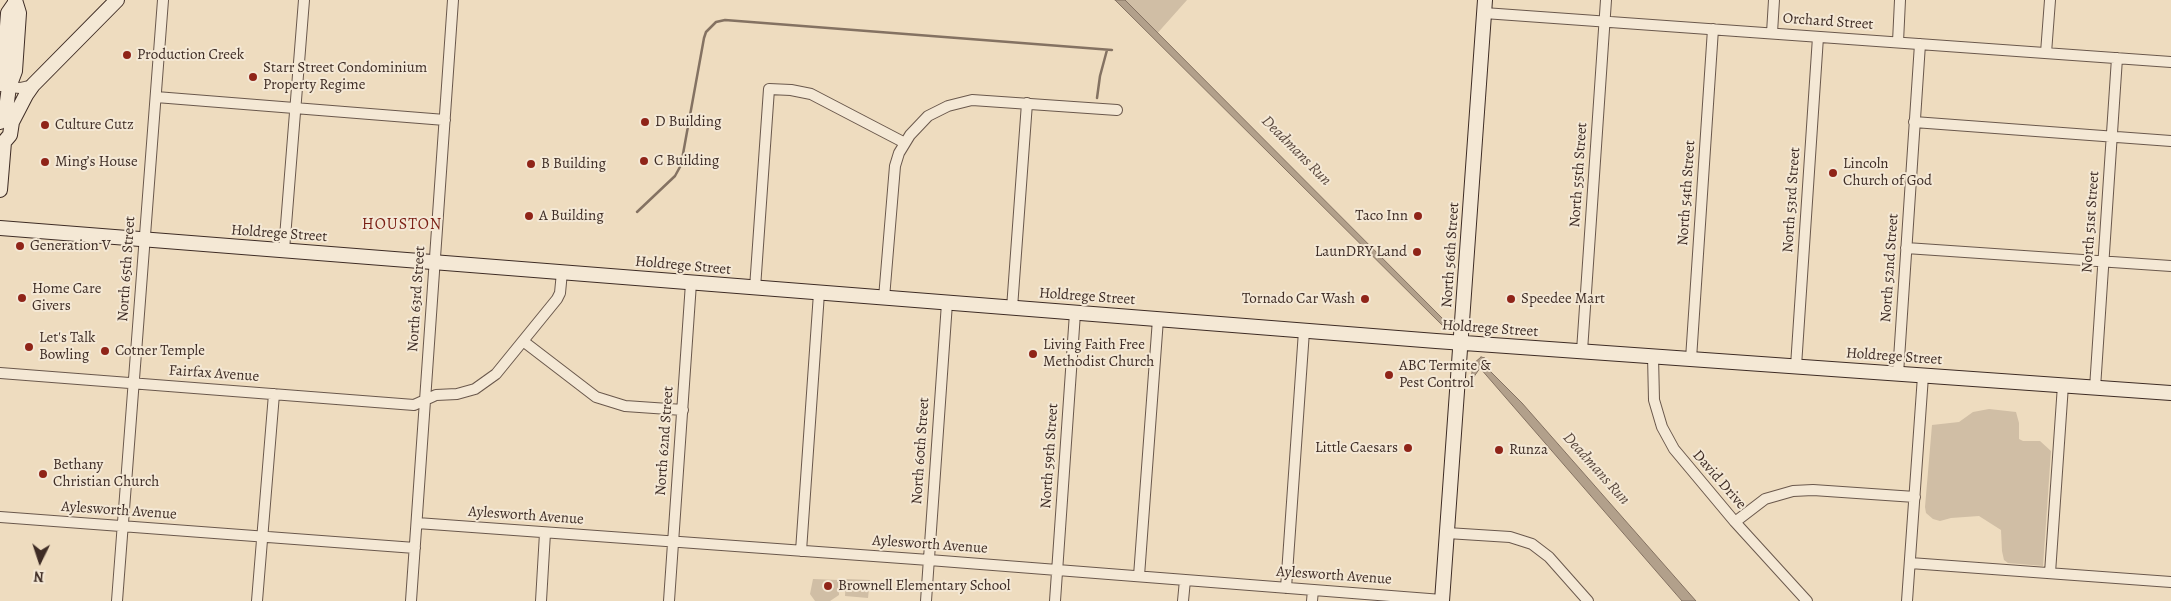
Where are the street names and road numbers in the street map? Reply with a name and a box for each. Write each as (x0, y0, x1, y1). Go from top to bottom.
street label: Orchard Street (1782, 10, 1874, 34)
street label: North 55th Street (1566, 122, 1592, 228)
street label: North 54th Street (1674, 140, 1700, 246)
street label: North 53rd Street (1779, 147, 1805, 253)
street label: North 51st Street (2078, 170, 2104, 274)
street label: North 56th Street (1438, 202, 1464, 308)
street label: North 52nd Street (1877, 213, 1903, 323)
street label: North 65th Street (114, 216, 140, 322)
street label: Holdrege Street (230, 222, 328, 246)
street label: North 63rd Street (404, 245, 430, 353)
street label: Holdrege Street (634, 253, 732, 279)
street label: Holdrege Street (1038, 285, 1136, 309)
street label: Holdrege Street (1441, 317, 1539, 341)
street label: Holdrege Street (1845, 345, 1943, 369)
street label: Fairfax Avenue (168, 362, 260, 386)
street label: North 62nd Street (652, 386, 678, 496)
street label: North 60th Street (908, 397, 934, 505)
street label: North 59th Street (1037, 403, 1063, 509)
street label: David Drive (1688, 447, 1750, 513)
street label: Aylesworth Avenue (61, 498, 177, 524)
street label: Aylesworth Avenue (468, 503, 584, 529)
street label: Aylesworth Avenue (872, 532, 988, 558)
street label: Aylesworth Avenue (1276, 563, 1392, 589)

